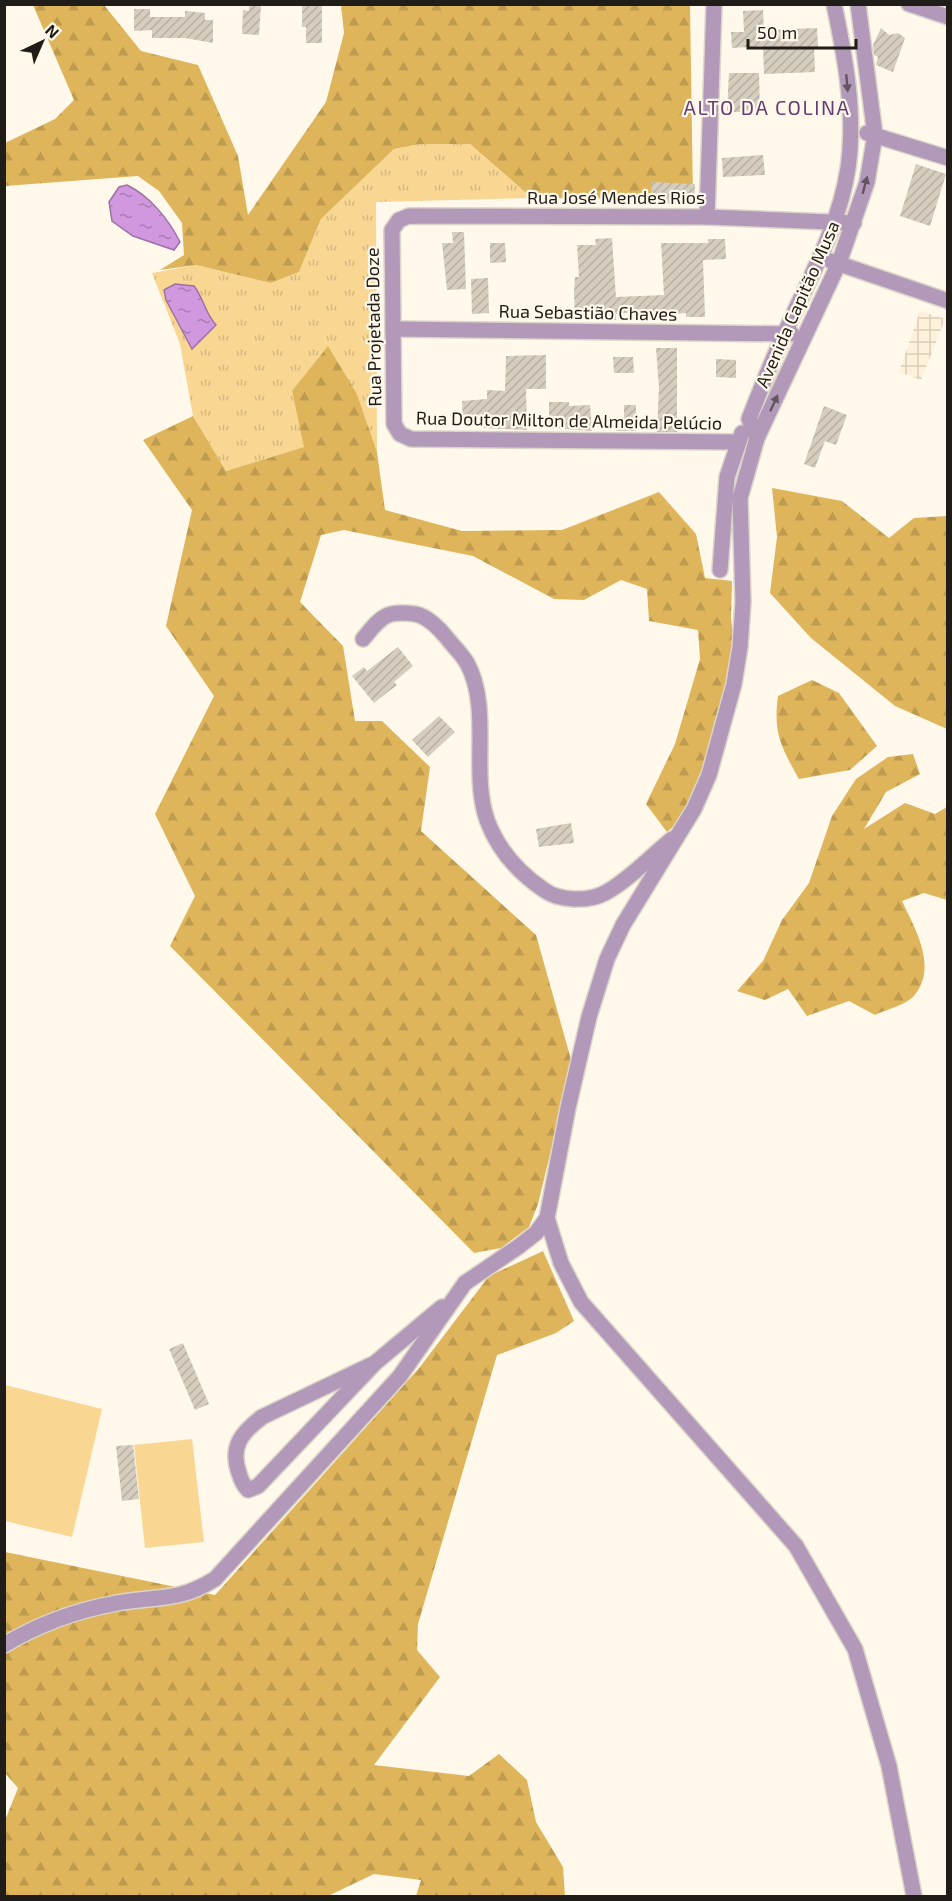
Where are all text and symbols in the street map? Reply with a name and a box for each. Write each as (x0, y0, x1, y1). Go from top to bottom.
north arrow (12, 12, 72, 72)
scale bar (748, 12, 856, 50)
text: N (42, 20, 64, 42)
text: 50 m (757, 21, 797, 43)
one-way arrow (842, 73, 852, 92)
district label: ALTO DA COLINA (683, 95, 851, 119)
one-way arrow (861, 176, 871, 194)
street label: Rua José Mendes Rios (527, 186, 705, 208)
street label: Avenida Capitão Musa (750, 217, 844, 391)
street label: Rua Projetada Doze (361, 247, 385, 407)
street label: Rua Sebastião Chaves (499, 299, 677, 325)
one-way arrow (769, 395, 778, 412)
street label: Rua Doutor Milton de Almeida Pelúcio (416, 406, 722, 434)

